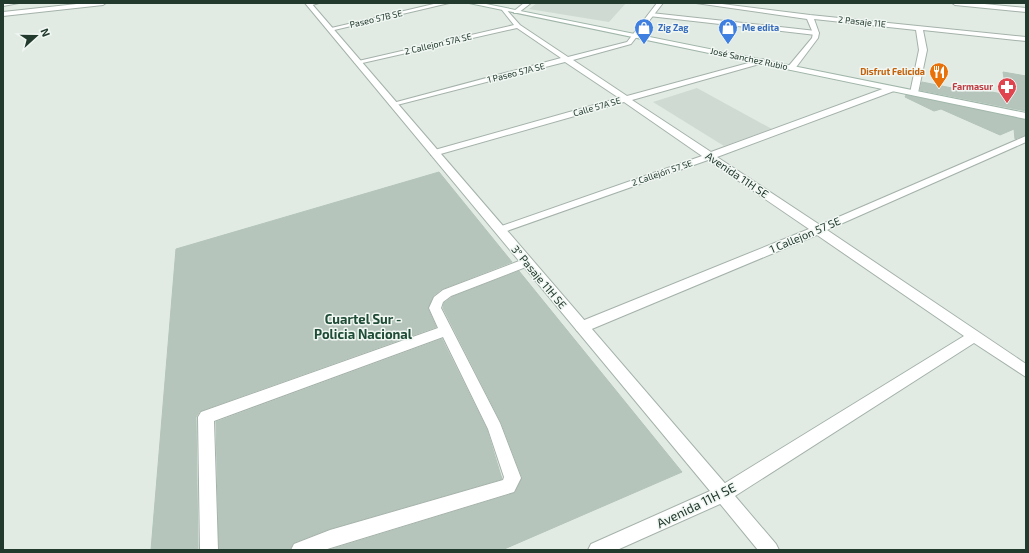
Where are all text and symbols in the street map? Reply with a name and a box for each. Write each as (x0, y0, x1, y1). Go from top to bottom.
street label: Paseo 57B SE (348, 7, 403, 30)
street label: 2 Pasaje 11E (838, 14, 887, 29)
north arrow (16, 16, 56, 56)
shop icon: Zig Zag (633, 17, 655, 45)
shop icon: Me edita (717, 17, 739, 45)
place label: Zig Zag (658, 22, 689, 33)
place label: Me edita (742, 22, 779, 33)
text: N (38, 26, 53, 38)
street label: 2 Callejon 57A SE (403, 30, 473, 57)
street label: José Sanchez Rubio (709, 45, 789, 72)
street label: 1 Paseo 57A SE (486, 60, 546, 85)
restaurant icon: Disfrut Felicida (928, 61, 950, 89)
place label: Disfrut Felicida (860, 66, 925, 77)
pharmacy icon: Farmasur (996, 76, 1018, 104)
place label: Farmasur (952, 81, 993, 92)
street label: Calle 57A SE (572, 94, 622, 119)
street label: Avenida 11H SE (703, 149, 771, 200)
street label: 2 Callejón 57 SE (630, 157, 694, 188)
street label: 1 Callejon 57 SE (767, 214, 843, 256)
street label: 3° Pasaje 11H SE (508, 242, 570, 312)
district label: Cuartel Sur - Policia Nacional (314, 311, 413, 342)
street label: Avenida 11H SE (654, 479, 738, 531)

